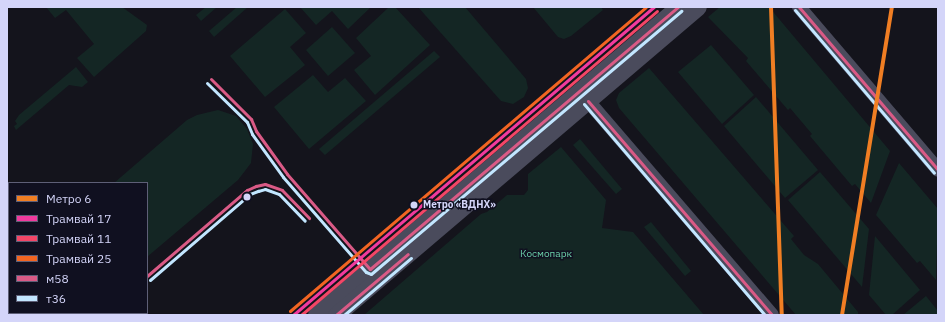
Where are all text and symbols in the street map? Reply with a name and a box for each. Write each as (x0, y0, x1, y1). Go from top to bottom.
legend (8, 182, 148, 314)
text: Метро 6 (46, 191, 92, 206)
unlabelled marker (242, 192, 252, 202)
marker: Метро «ВДНХ» (408, 199, 420, 211)
place label: Метро «ВДНХ» (423, 199, 496, 211)
text: Трамвай 17 (46, 211, 111, 226)
text: Трамвай 11 (46, 231, 111, 246)
park label: Космопарк (520, 248, 572, 260)
text: Трамвай 25 (46, 251, 111, 266)
text: м58 (46, 271, 69, 286)
text: т36 (46, 291, 66, 306)

